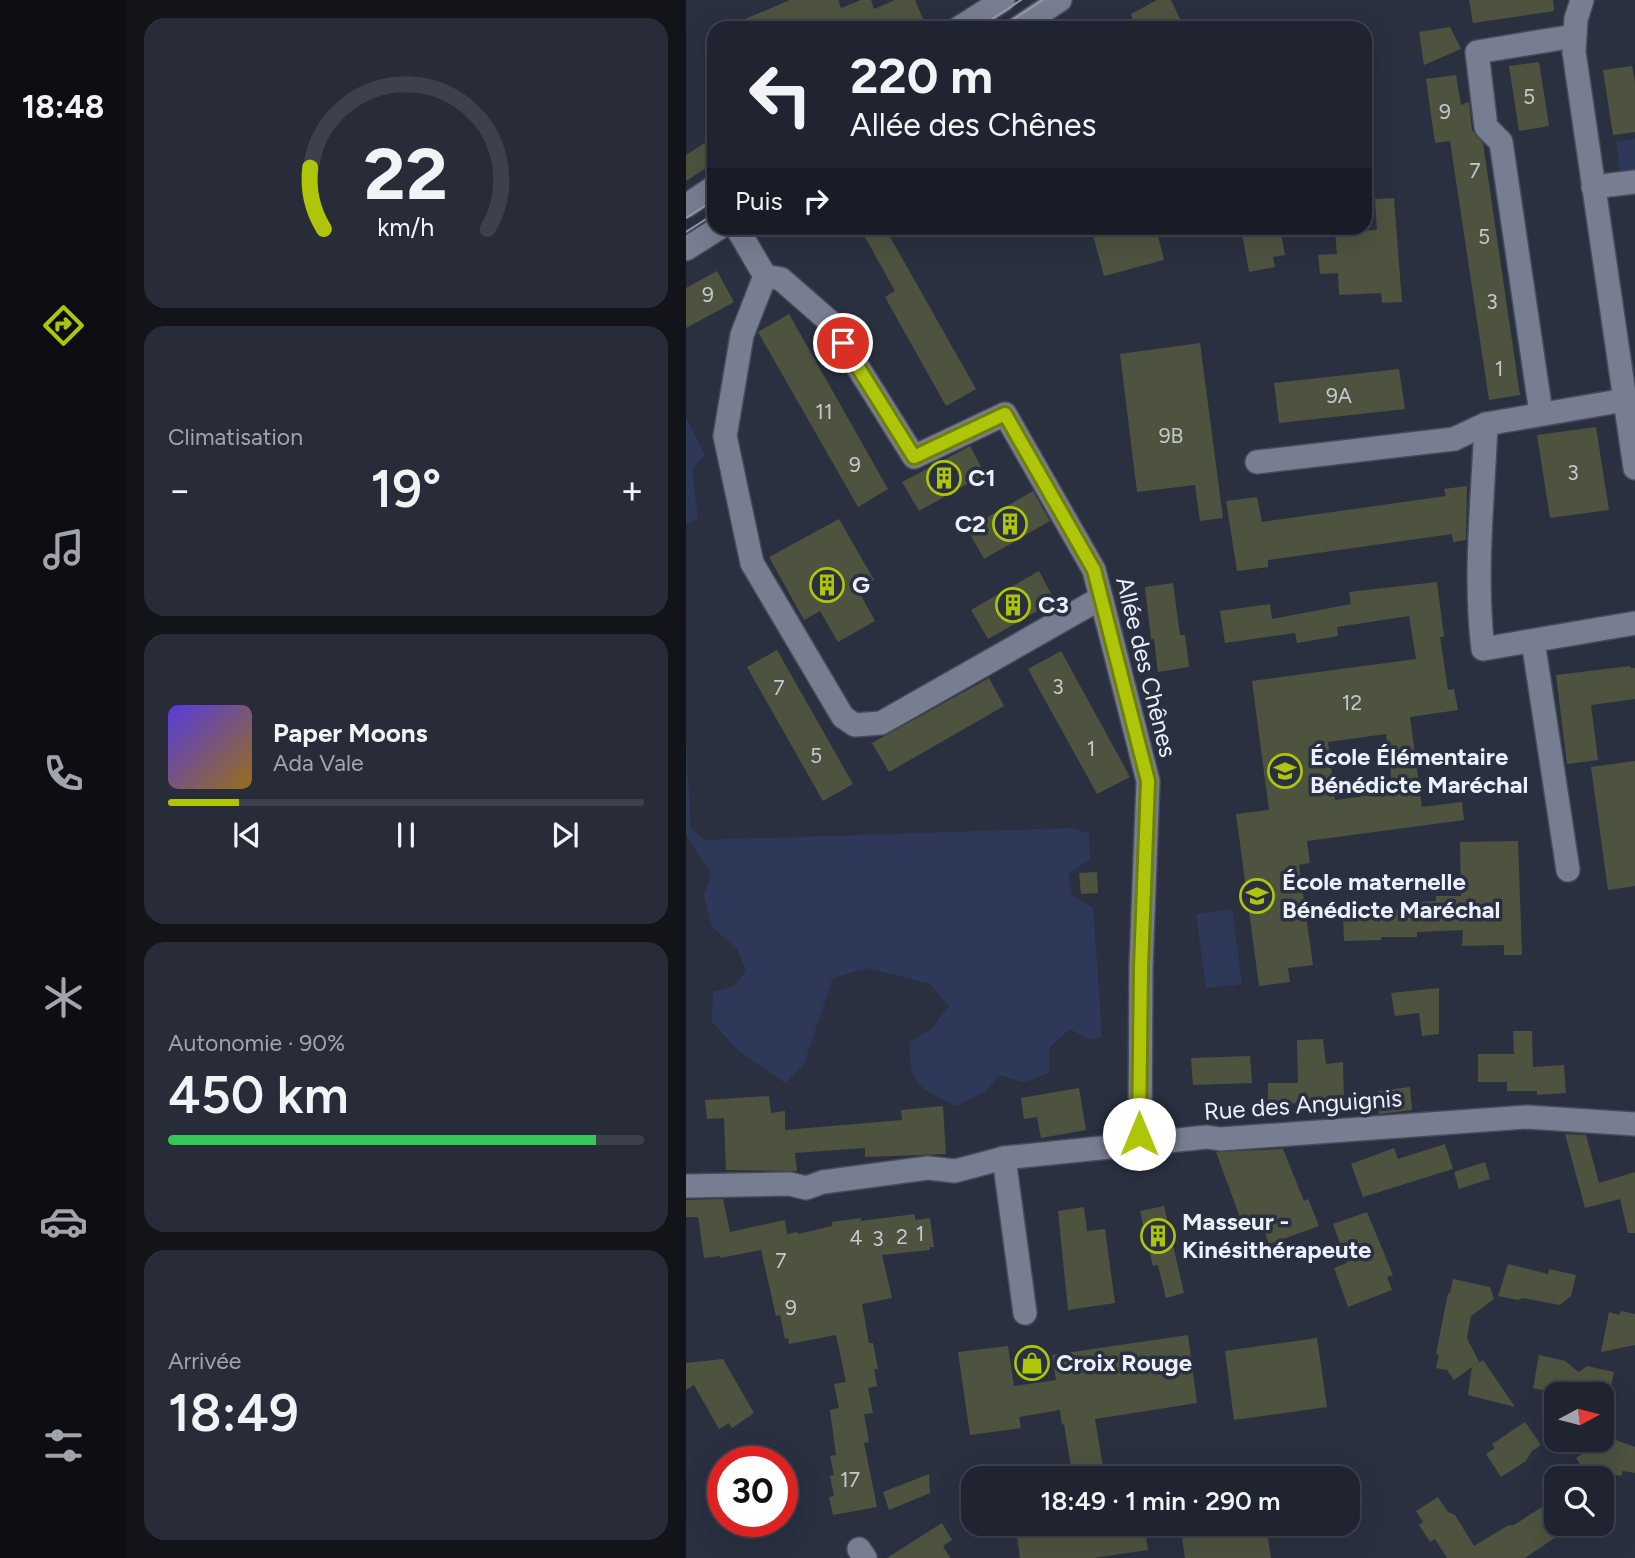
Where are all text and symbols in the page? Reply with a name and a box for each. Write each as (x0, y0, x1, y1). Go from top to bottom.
text: 220 m (850, 46, 993, 105)
icon: left (735, 49, 826, 140)
house number: 5 (1523, 84, 1535, 109)
text: 18:48 (22, 88, 104, 126)
house number: 9 (1439, 99, 1451, 124)
text: Allée des Chênes (850, 106, 1096, 144)
text: 22 (364, 130, 448, 217)
house number: 7 (1469, 158, 1481, 183)
icon: right (797, 182, 835, 220)
text: Puis (735, 185, 783, 217)
text: km/h (377, 212, 435, 242)
house number: 5 (1478, 224, 1490, 249)
house number: 9 (702, 282, 714, 307)
house number: 3 (1486, 289, 1498, 314)
icon: directions (39, 301, 88, 350)
pin (813, 313, 873, 373)
icon: arrive (824, 324, 862, 362)
house number: 1 (1495, 356, 1503, 381)
house number: 9A (1326, 383, 1352, 408)
house number: 11 (815, 399, 833, 424)
text: Climatisation (168, 423, 303, 451)
house number: 9B (1159, 423, 1183, 448)
house number: 9 (849, 452, 861, 477)
text: 19° (370, 458, 442, 520)
building icon: C1 (925, 459, 963, 497)
house number: 3 (1567, 460, 1579, 485)
place label: C1 (968, 463, 996, 492)
text: − (168, 467, 192, 513)
text: + (620, 467, 644, 513)
building icon: C2 (991, 505, 1029, 543)
place label: C2 (955, 509, 986, 538)
icon: music (39, 525, 88, 574)
building icon: G (808, 566, 846, 604)
place label: G (852, 570, 870, 599)
street label: Allée des Chênes (1110, 574, 1183, 760)
building icon: C3 (994, 586, 1032, 624)
place label: C3 (1038, 590, 1069, 619)
house number: 3 (1052, 674, 1064, 699)
house number: 7 (773, 675, 785, 700)
house number: 12 (1342, 690, 1362, 715)
text: Paper Moons (273, 717, 428, 749)
house number: 1 (1087, 736, 1095, 761)
place label: École Élémentaire Bénédicte Maréchal (1310, 742, 1528, 799)
house number: 5 (810, 743, 822, 768)
icon: phone (39, 749, 88, 798)
text: Ada Vale (273, 749, 364, 777)
school or university icon: École Élémentaire Bénédicte Maréchal (1266, 752, 1304, 790)
icon: previous (228, 816, 266, 854)
icon: pause (387, 816, 425, 854)
icon: next (546, 816, 584, 854)
place label: École maternelle Bénédicte Maréchal (1282, 867, 1500, 924)
school or university icon: École maternelle Bénédicte Maréchal (1238, 877, 1276, 915)
icon: climate (39, 973, 88, 1022)
text: Autonomie · 90% (168, 1029, 345, 1057)
text: 450 km (168, 1064, 349, 1126)
street label: Rue des Anguignis (1203, 1083, 1403, 1126)
position arrow (1102, 1097, 1176, 1171)
icon: car (39, 1197, 88, 1246)
place label: Masseur - Kinésithérapeute (1182, 1207, 1371, 1264)
building icon: Masseur - Kinésithérapeute (1139, 1217, 1177, 1255)
house number: 1 (916, 1221, 924, 1246)
house number: 2 (896, 1224, 908, 1249)
house number: 4 (849, 1225, 863, 1250)
house number: 3 (872, 1226, 884, 1251)
house number: 7 (775, 1248, 787, 1273)
house number: 9 (785, 1295, 797, 1320)
shop icon: Croix Rouge (1013, 1344, 1051, 1382)
text: Arrivée (168, 1347, 241, 1375)
place label: Croix Rouge (1056, 1348, 1192, 1377)
text: 18:49 (168, 1382, 299, 1444)
north arrow (1544, 1382, 1614, 1452)
map controls (1544, 1382, 1614, 1536)
icon: filters (39, 1421, 88, 1470)
speed limit sign: 30 (707, 1446, 798, 1537)
button: search (1544, 1466, 1614, 1536)
house number: 17 (840, 1467, 860, 1492)
text: 18:49 · 1 min · 290 m (1041, 1485, 1280, 1517)

